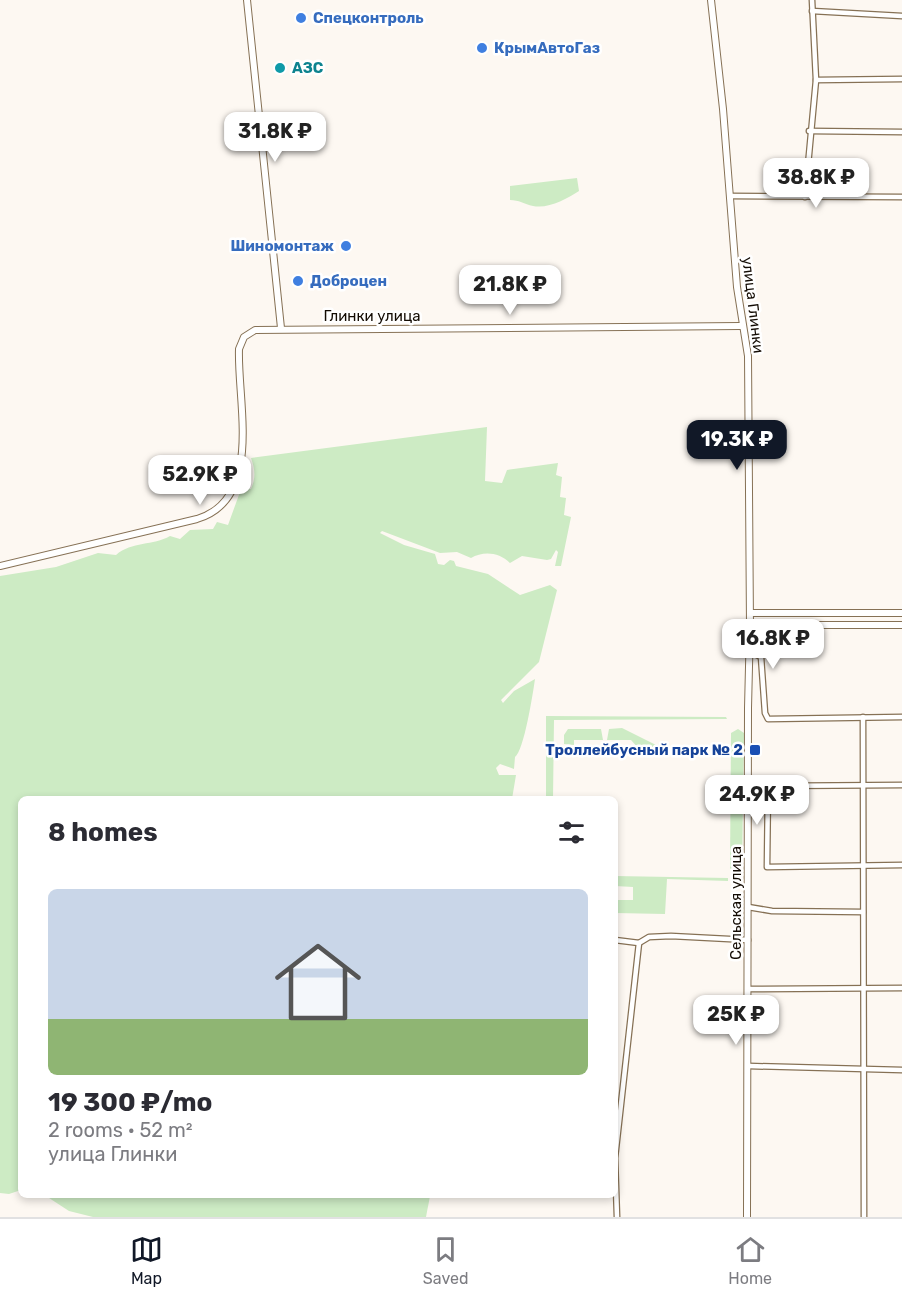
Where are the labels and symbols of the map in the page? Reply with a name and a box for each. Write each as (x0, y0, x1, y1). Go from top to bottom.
place label: Спецконтроль (313, 9, 424, 27)
marker: Спецконтроль (294, 11, 308, 25)
place label: КрымАвтоГаз (494, 39, 600, 57)
marker: КрымАвтоГаз (475, 41, 489, 55)
place label: АЗС (292, 59, 324, 77)
marker: АЗС (273, 61, 287, 75)
pin: 31.8K ₽ (220, 112, 330, 163)
pin: 38.8K ₽ (761, 158, 871, 209)
place label: Шиномонтаж (230, 237, 334, 255)
marker: Шиномонтаж (339, 239, 353, 253)
street label: улица Глинки (738, 256, 768, 354)
pin: 21.8K ₽ (455, 265, 565, 316)
place label: Доброцен (310, 272, 387, 290)
marker: Доброцен (291, 274, 305, 288)
street label: Глинки улица (323, 307, 421, 325)
pin: 19.3K ₽ (682, 420, 792, 471)
pin: 52.9K ₽ (145, 455, 255, 506)
pin: 16.8K ₽ (718, 619, 828, 670)
place label: Троллейбусный парк № 2 (545, 741, 743, 759)
marker: Троллейбусный парк № 2 (748, 743, 762, 757)
pin: 24.9K ₽ (702, 775, 812, 826)
street label: Сельская улица (727, 846, 745, 960)
pin: 25K ₽ (694, 995, 778, 1046)

